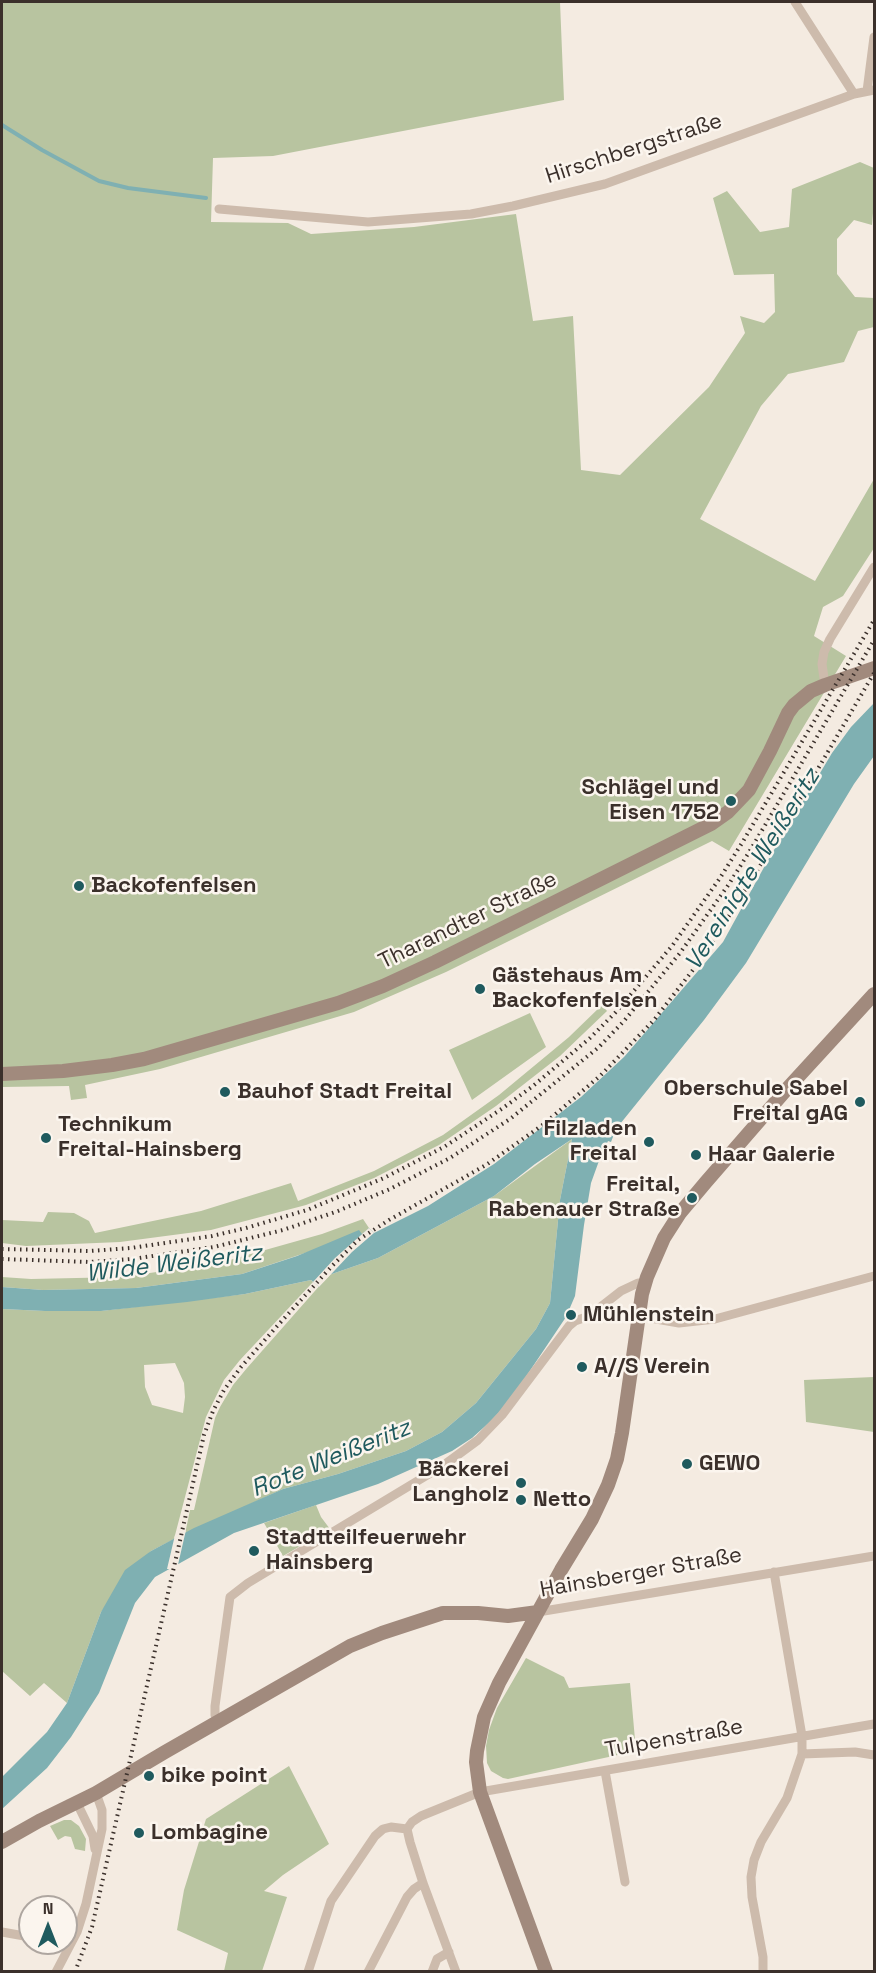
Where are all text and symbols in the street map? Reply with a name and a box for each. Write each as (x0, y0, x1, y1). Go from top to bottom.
street label: Hirschbergstraße (542, 108, 726, 190)
water label: Vereinigte Weißeritz (679, 764, 827, 976)
place label: Schlägel und Eisen 1752 (582, 775, 719, 826)
marker: Schlägel und Eisen 1752 (724, 794, 738, 808)
street label: Tharandter Straße (375, 866, 561, 976)
place label: Backofenfelsen (91, 873, 257, 899)
marker: Backofenfelsen (72, 879, 86, 893)
place label: Gästehaus Am Backofenfelsen (492, 963, 658, 1014)
marker: Gästehaus Am Backofenfelsen (473, 982, 487, 996)
place label: Oberschule Sabel Freital gAG (664, 1076, 848, 1128)
place label: Bauhof Stadt Freital (237, 1079, 452, 1105)
marker: Bauhof Stadt Freital (218, 1085, 232, 1099)
marker: Oberschule Sabel Freital gAG (853, 1095, 867, 1109)
place label: Technikum Freital-Hainsberg (58, 1112, 242, 1164)
place label: Filzladen Freital (544, 1116, 637, 1168)
marker: Technikum Freital-Hainsberg (39, 1131, 53, 1145)
marker: Filzladen Freital (642, 1135, 656, 1149)
place label: Haar Galerie (708, 1142, 835, 1168)
marker: Haar Galerie (689, 1148, 703, 1162)
place label: Freital, Rabenauer Straße (489, 1172, 680, 1224)
marker: Freital, Rabenauer Straße (685, 1191, 699, 1205)
water label: Wilde Weißeritz (84, 1239, 264, 1289)
place label: Mühlenstein (583, 1302, 715, 1328)
marker: Mühlenstein (564, 1308, 578, 1322)
place label: A//S Verein (594, 1354, 710, 1380)
marker: A//S Verein (575, 1360, 589, 1374)
water label: Rote Weißeritz (247, 1414, 415, 1504)
place label: GEWO (699, 1451, 760, 1477)
place label: Bäckerei Langholz (413, 1457, 509, 1508)
marker: GEWO (680, 1457, 694, 1471)
marker: Bäckerei Langholz (514, 1476, 528, 1490)
place label: Netto (533, 1487, 591, 1513)
marker: Netto (514, 1493, 528, 1507)
place label: Stadtteilfeuerwehr Hainsberg (266, 1525, 467, 1576)
street label: Hainsberger Straße (538, 1542, 744, 1604)
marker: Stadtteilfeuerwehr Hainsberg (247, 1544, 261, 1558)
street label: Tulpenstraße (603, 1714, 745, 1764)
place label: bike point (161, 1763, 268, 1789)
marker: bike point (142, 1769, 156, 1783)
place label: Lombagine (151, 1820, 268, 1846)
marker: Lombagine (132, 1826, 146, 1840)
north arrow (18, 1895, 78, 1955)
text: N (43, 1898, 53, 1919)

